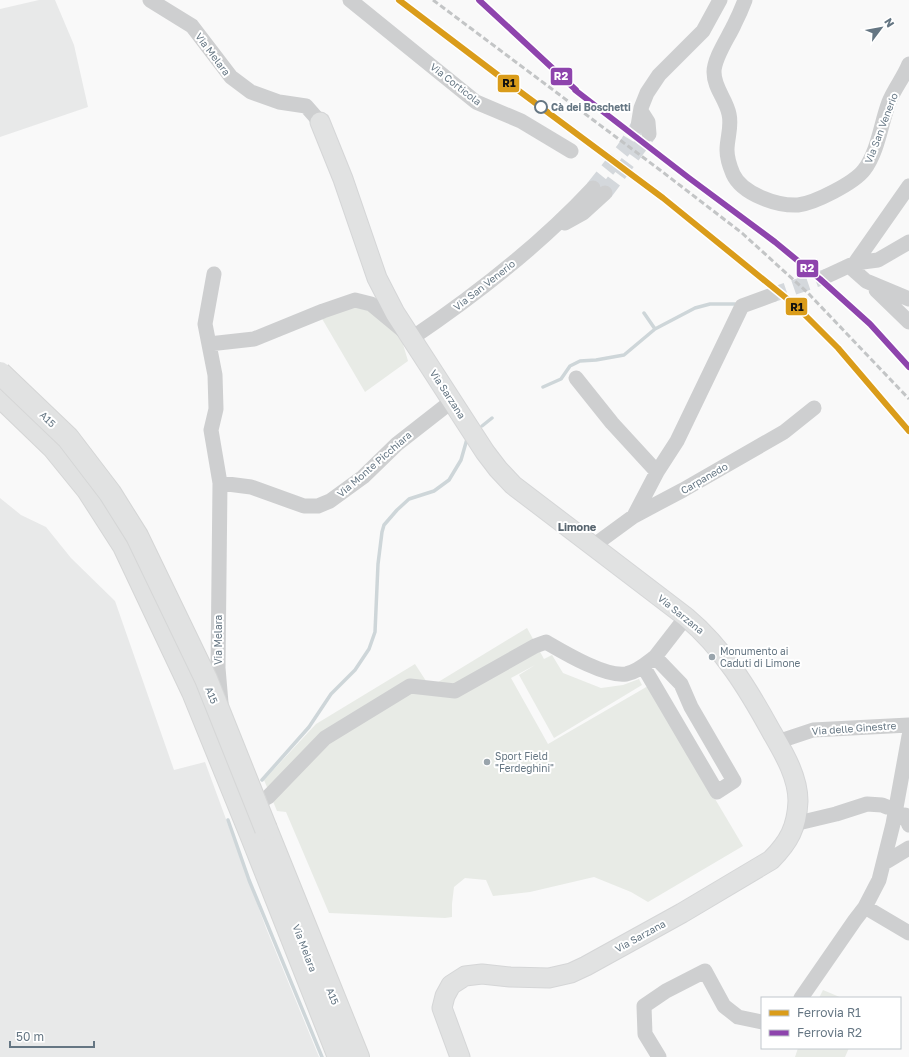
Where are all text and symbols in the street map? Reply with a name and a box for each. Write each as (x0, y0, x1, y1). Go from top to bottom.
north arrow (861, 8, 901, 48)
text: N (882, 15, 898, 29)
street label: Via Melara (193, 30, 233, 78)
street label: Via Corticola (428, 60, 484, 108)
line badge: R2 (550, 67, 573, 86)
text: R2 (554, 69, 568, 82)
line badge: R1 (497, 74, 520, 93)
text: R1 (502, 76, 516, 89)
street label: Via San Venerio (862, 91, 900, 165)
marker: Cà dei Boschetti (534, 100, 548, 114)
place label: Cà dei Boschetti (551, 101, 631, 113)
street label: Via San Venerio (451, 257, 517, 313)
line badge: R2 (796, 259, 819, 278)
text: R2 (800, 261, 814, 274)
line badge: R1 (785, 297, 808, 316)
text: R1 (790, 300, 804, 313)
street label: Via Sarzana (428, 367, 468, 421)
street label: A15 (38, 409, 59, 429)
street label: Via Monte Picchiara (334, 428, 414, 500)
street label: Carpanedo (678, 460, 730, 496)
district label: Limone (558, 520, 597, 533)
street label: Via Sarzana (655, 592, 707, 636)
street label: Via Melara (212, 615, 224, 665)
place label: Monumento ai Caduti di Limone (720, 645, 801, 669)
marker: Monumento ai Caduti di Limone (707, 652, 717, 662)
street label: A15 (203, 685, 221, 705)
street label: Via delle Ginestre (811, 719, 897, 737)
place label: Sport Field "Ferdeghini" (495, 750, 554, 774)
marker: Sport Field "Ferdeghini" (482, 757, 492, 767)
street label: Via Sarzana (613, 917, 667, 955)
street label: Via Melara (290, 922, 320, 974)
street label: A15 (324, 986, 342, 1006)
legend (761, 997, 901, 1049)
text: Ferrovia R1 (797, 1005, 861, 1020)
scale bar (10, 1023, 94, 1049)
text: Ferrovia R2 (797, 1025, 862, 1040)
text: 50 m (16, 1029, 44, 1044)

